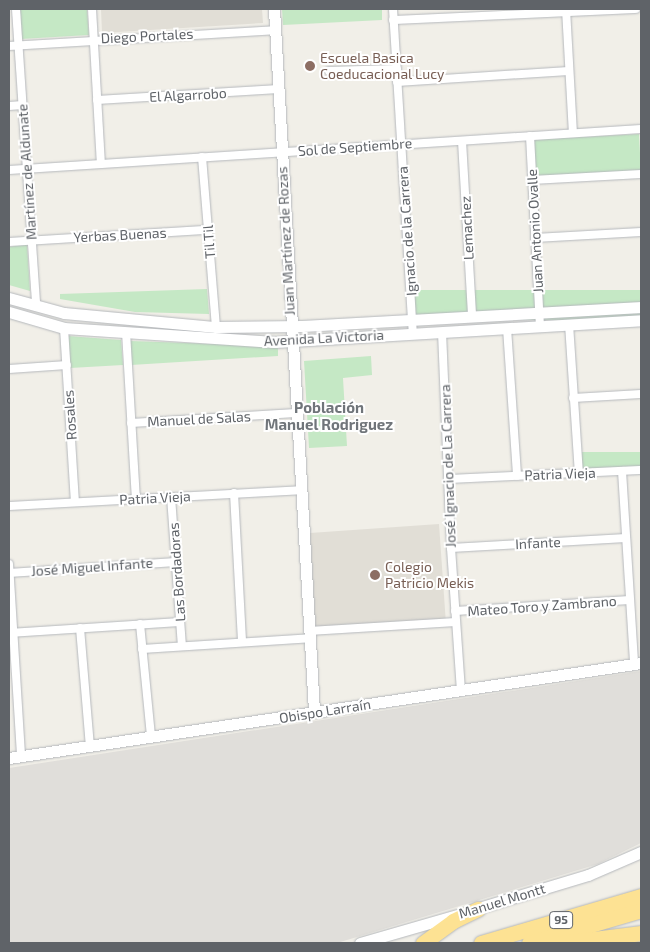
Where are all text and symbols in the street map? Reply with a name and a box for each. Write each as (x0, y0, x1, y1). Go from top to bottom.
street label: Diego Portales (100, 25, 194, 47)
place label: Escuela Basica Coeducacional Lucy (320, 50, 445, 82)
marker: Escuela Basica Coeducacional Lucy (304, 60, 316, 72)
street label: El Algarrobo (148, 85, 228, 105)
street label: Martínez de Aldunate (14, 103, 40, 241)
street label: Sol de Septiembre (297, 135, 413, 159)
street label: Juan Martínez de Rozas (274, 166, 298, 316)
street label: Ignacio de la Carrera (394, 166, 420, 296)
street label: Juan Antonio Ovalle (523, 168, 547, 294)
street label: Lemachez (457, 195, 477, 261)
street label: Yerbas Buenas (73, 224, 167, 246)
street label: Til Til (199, 224, 219, 260)
street label: Avenida La Victoria (263, 326, 385, 350)
street label: José Ignacio de La Carrera (437, 384, 459, 548)
street label: Rosales (60, 389, 80, 441)
district label: Población Manuel Rodriguez (265, 398, 393, 433)
street label: Manuel de Salas (147, 408, 251, 430)
street label: Patria Vieja (524, 464, 596, 484)
street label: Patria Vieja (119, 488, 191, 508)
street label: Las Bordadoras (165, 522, 189, 622)
street label: Infante (515, 533, 561, 553)
street label: José Miguel Infante (30, 554, 154, 580)
place label: Colegio Patricio Mekis (385, 559, 474, 592)
marker: Colegio Patricio Mekis (369, 569, 381, 581)
street label: Mateo Toro y Zambrano (466, 592, 618, 620)
street label: Obispo Larraín (278, 695, 372, 727)
street label: Manuel Montt (457, 880, 547, 922)
road number: 95 (548, 910, 574, 930)

